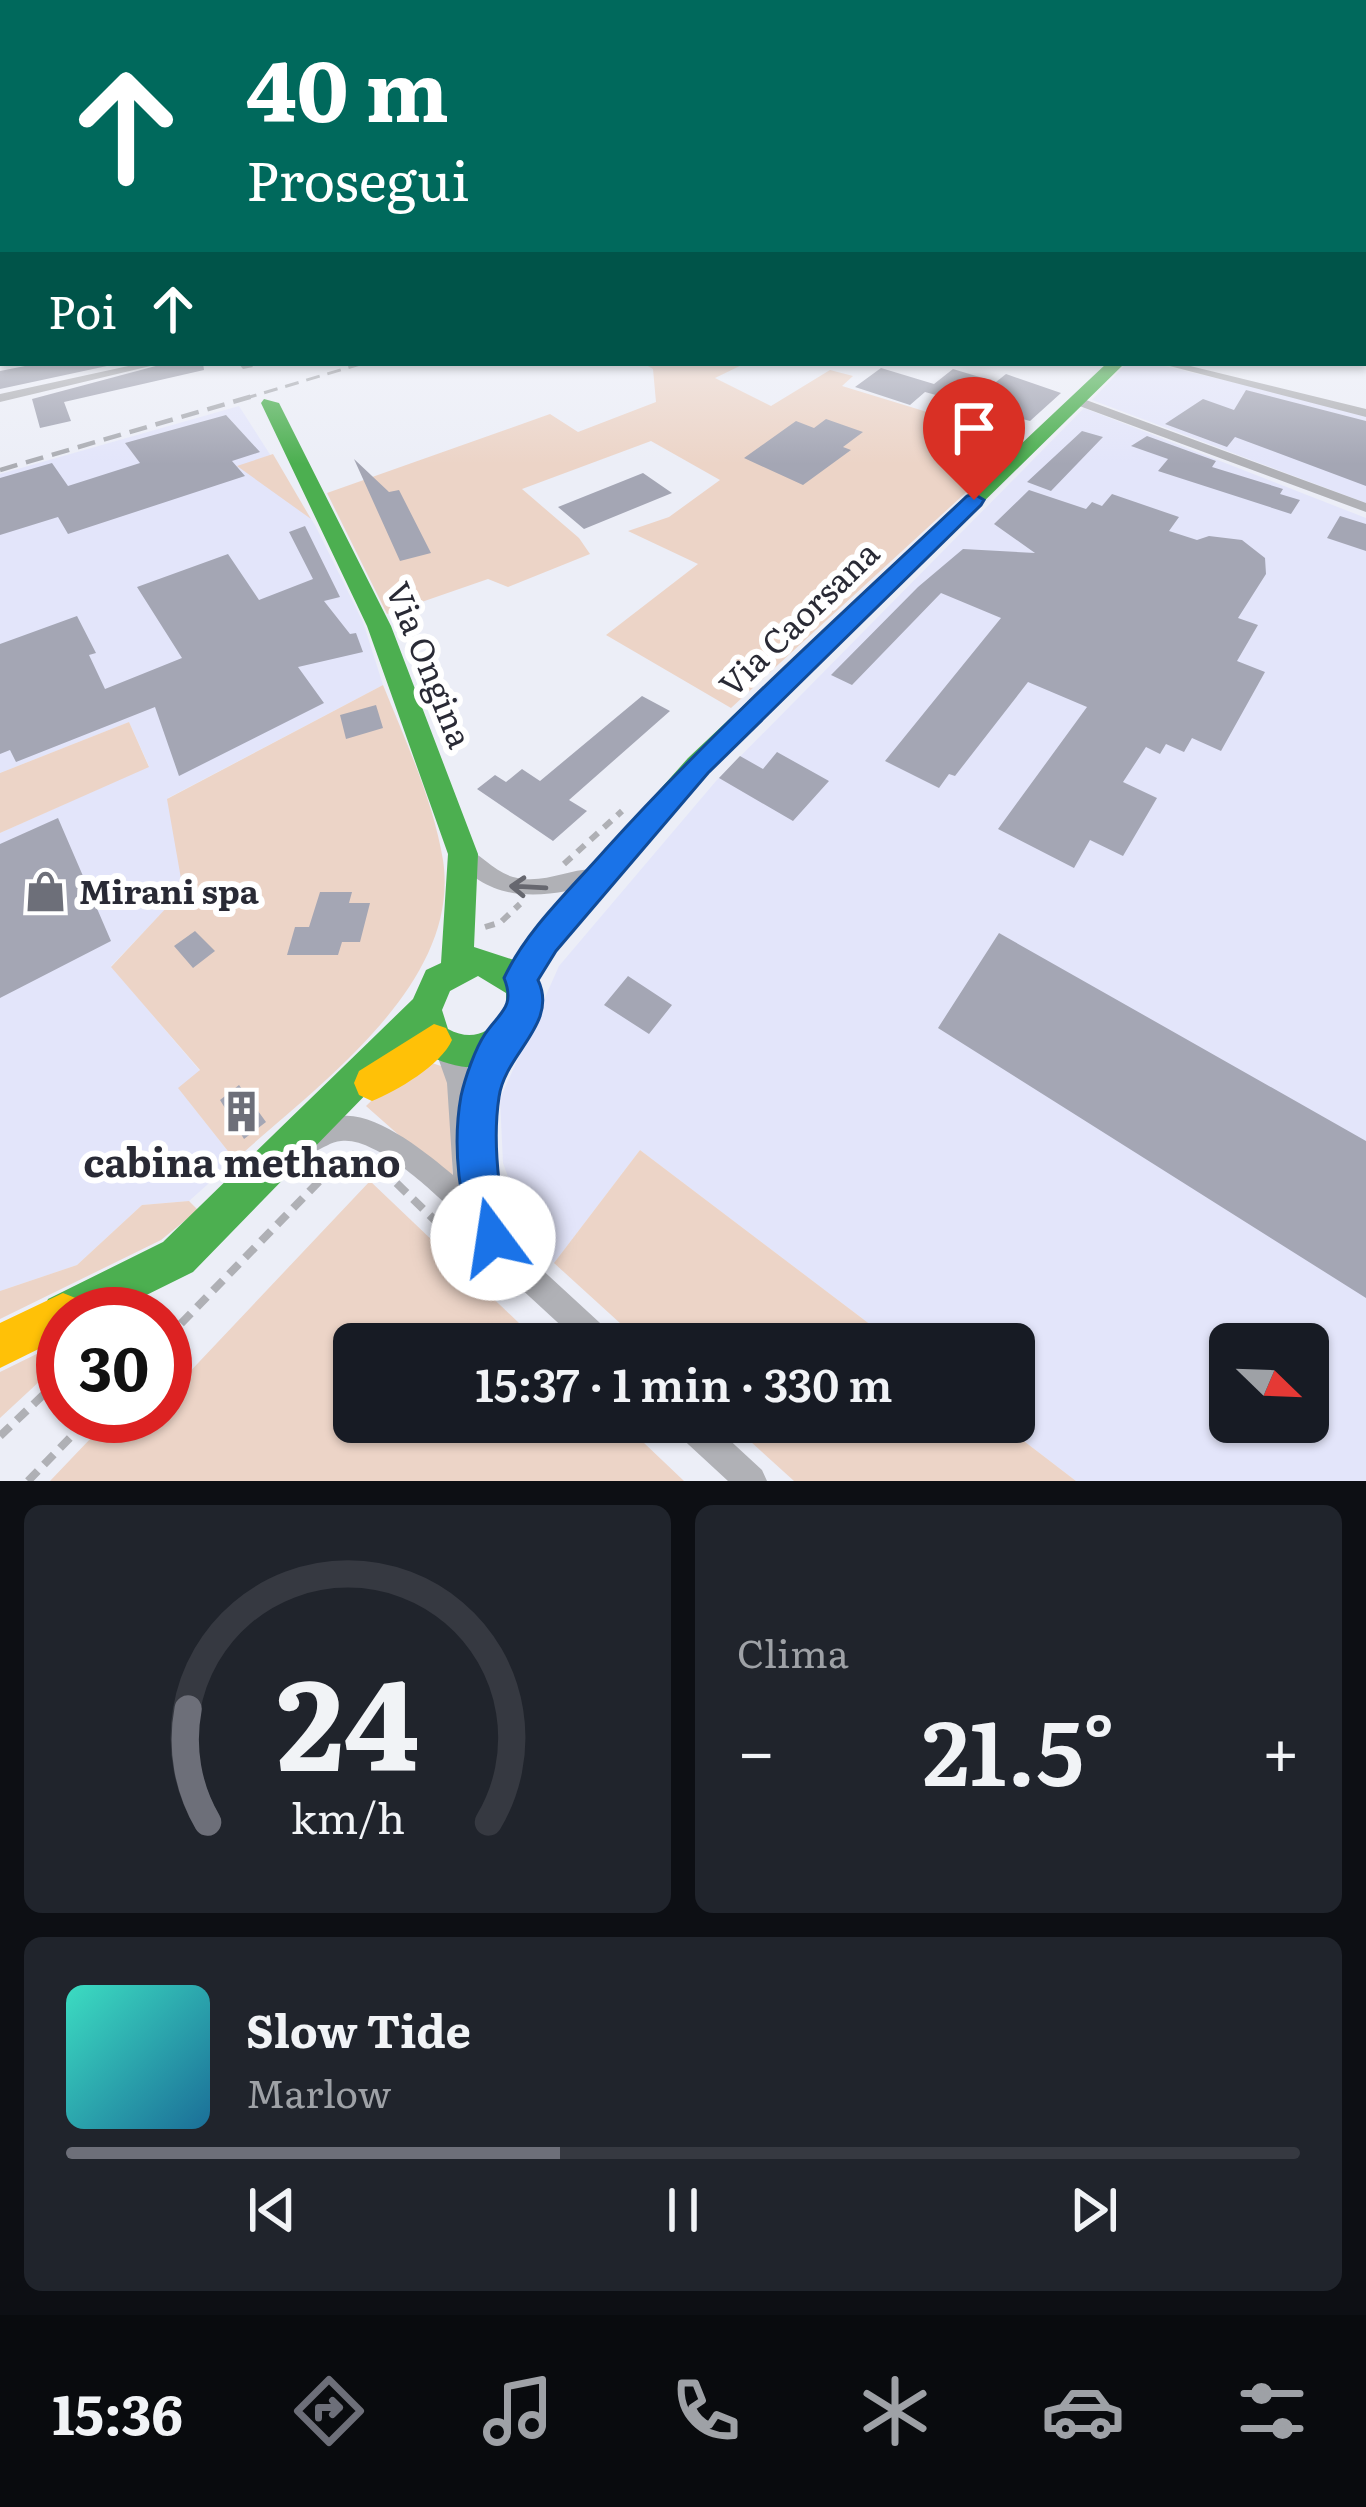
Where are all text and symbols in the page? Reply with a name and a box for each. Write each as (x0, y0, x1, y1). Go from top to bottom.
text: 40 m (246, 23, 449, 148)
icon: ahead (48, 48, 204, 204)
text: Prosegui (246, 137, 469, 218)
text: Poi (48, 276, 116, 343)
icon: ahead (140, 276, 206, 342)
pin (923, 377, 1025, 500)
icon: arrive (941, 395, 1007, 461)
street label: Via Caorsana (706, 528, 889, 706)
street label: Via Ongina (376, 574, 487, 755)
place label: Mirani spa (79, 865, 260, 914)
shop icon: Mirani spa (22, 869, 68, 915)
one-way arrow (510, 875, 549, 898)
building icon: cabina methano (219, 1088, 265, 1134)
place label: cabina methano (83, 1131, 401, 1189)
position arrow (430, 1175, 556, 1301)
speed limit sign: 30 (36, 1287, 192, 1443)
north arrow (1209, 1323, 1329, 1443)
map controls (1209, 1323, 1329, 1443)
text: 15:37 · 1 min · 330 m (475, 1349, 893, 1416)
text: Clima (737, 1622, 849, 1680)
text: 24 (276, 1624, 419, 1809)
text: 21.5° (922, 1680, 1115, 1814)
text: − (737, 1698, 775, 1796)
text: + (1262, 1698, 1300, 1796)
text: km/h (290, 1784, 405, 1847)
text: Slow Tide (246, 1995, 471, 2062)
text: Marlow (246, 2062, 391, 2120)
icon: previous (239, 2177, 305, 2243)
icon: pause (650, 2177, 716, 2243)
icon: next (1061, 2177, 1127, 2243)
icon: directions (287, 2369, 371, 2453)
icon: music (476, 2369, 560, 2453)
icon: phone (664, 2369, 748, 2453)
icon: climate (853, 2369, 937, 2453)
icon: car (1041, 2369, 1125, 2453)
icon: filters (1230, 2369, 1314, 2453)
text: 15:36 (52, 2371, 183, 2452)

